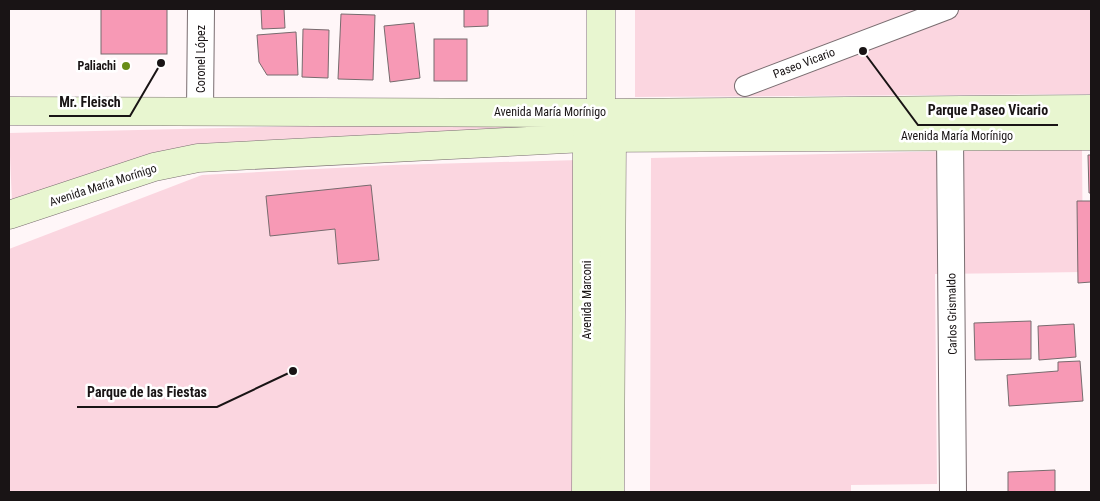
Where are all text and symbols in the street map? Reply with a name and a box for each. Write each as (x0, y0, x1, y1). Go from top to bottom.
street label: Coronel López (194, 25, 208, 93)
street label: Paseo Vicario (771, 45, 837, 81)
place label: Paliachi (77, 59, 116, 73)
marker: Paliachi (120, 60, 132, 72)
callout: Mr. Fleisch (49, 87, 130, 116)
text: Mr. Fleisch (59, 94, 121, 110)
callout: Parque Paseo Vicario (918, 96, 1058, 125)
text: Parque Paseo Vicario (928, 102, 1048, 118)
street label: Avenida María Morínigo (494, 105, 606, 119)
street label: Avenida María Morínigo (901, 129, 1013, 143)
street label: Avenida María Morínigo (47, 161, 159, 209)
street label: Avenida Marconi (580, 261, 594, 339)
street label: Carlos Grismaldo (944, 273, 960, 355)
callout: Parque de las Fiestas (77, 378, 217, 407)
text: Parque de las Fiestas (87, 384, 207, 400)

